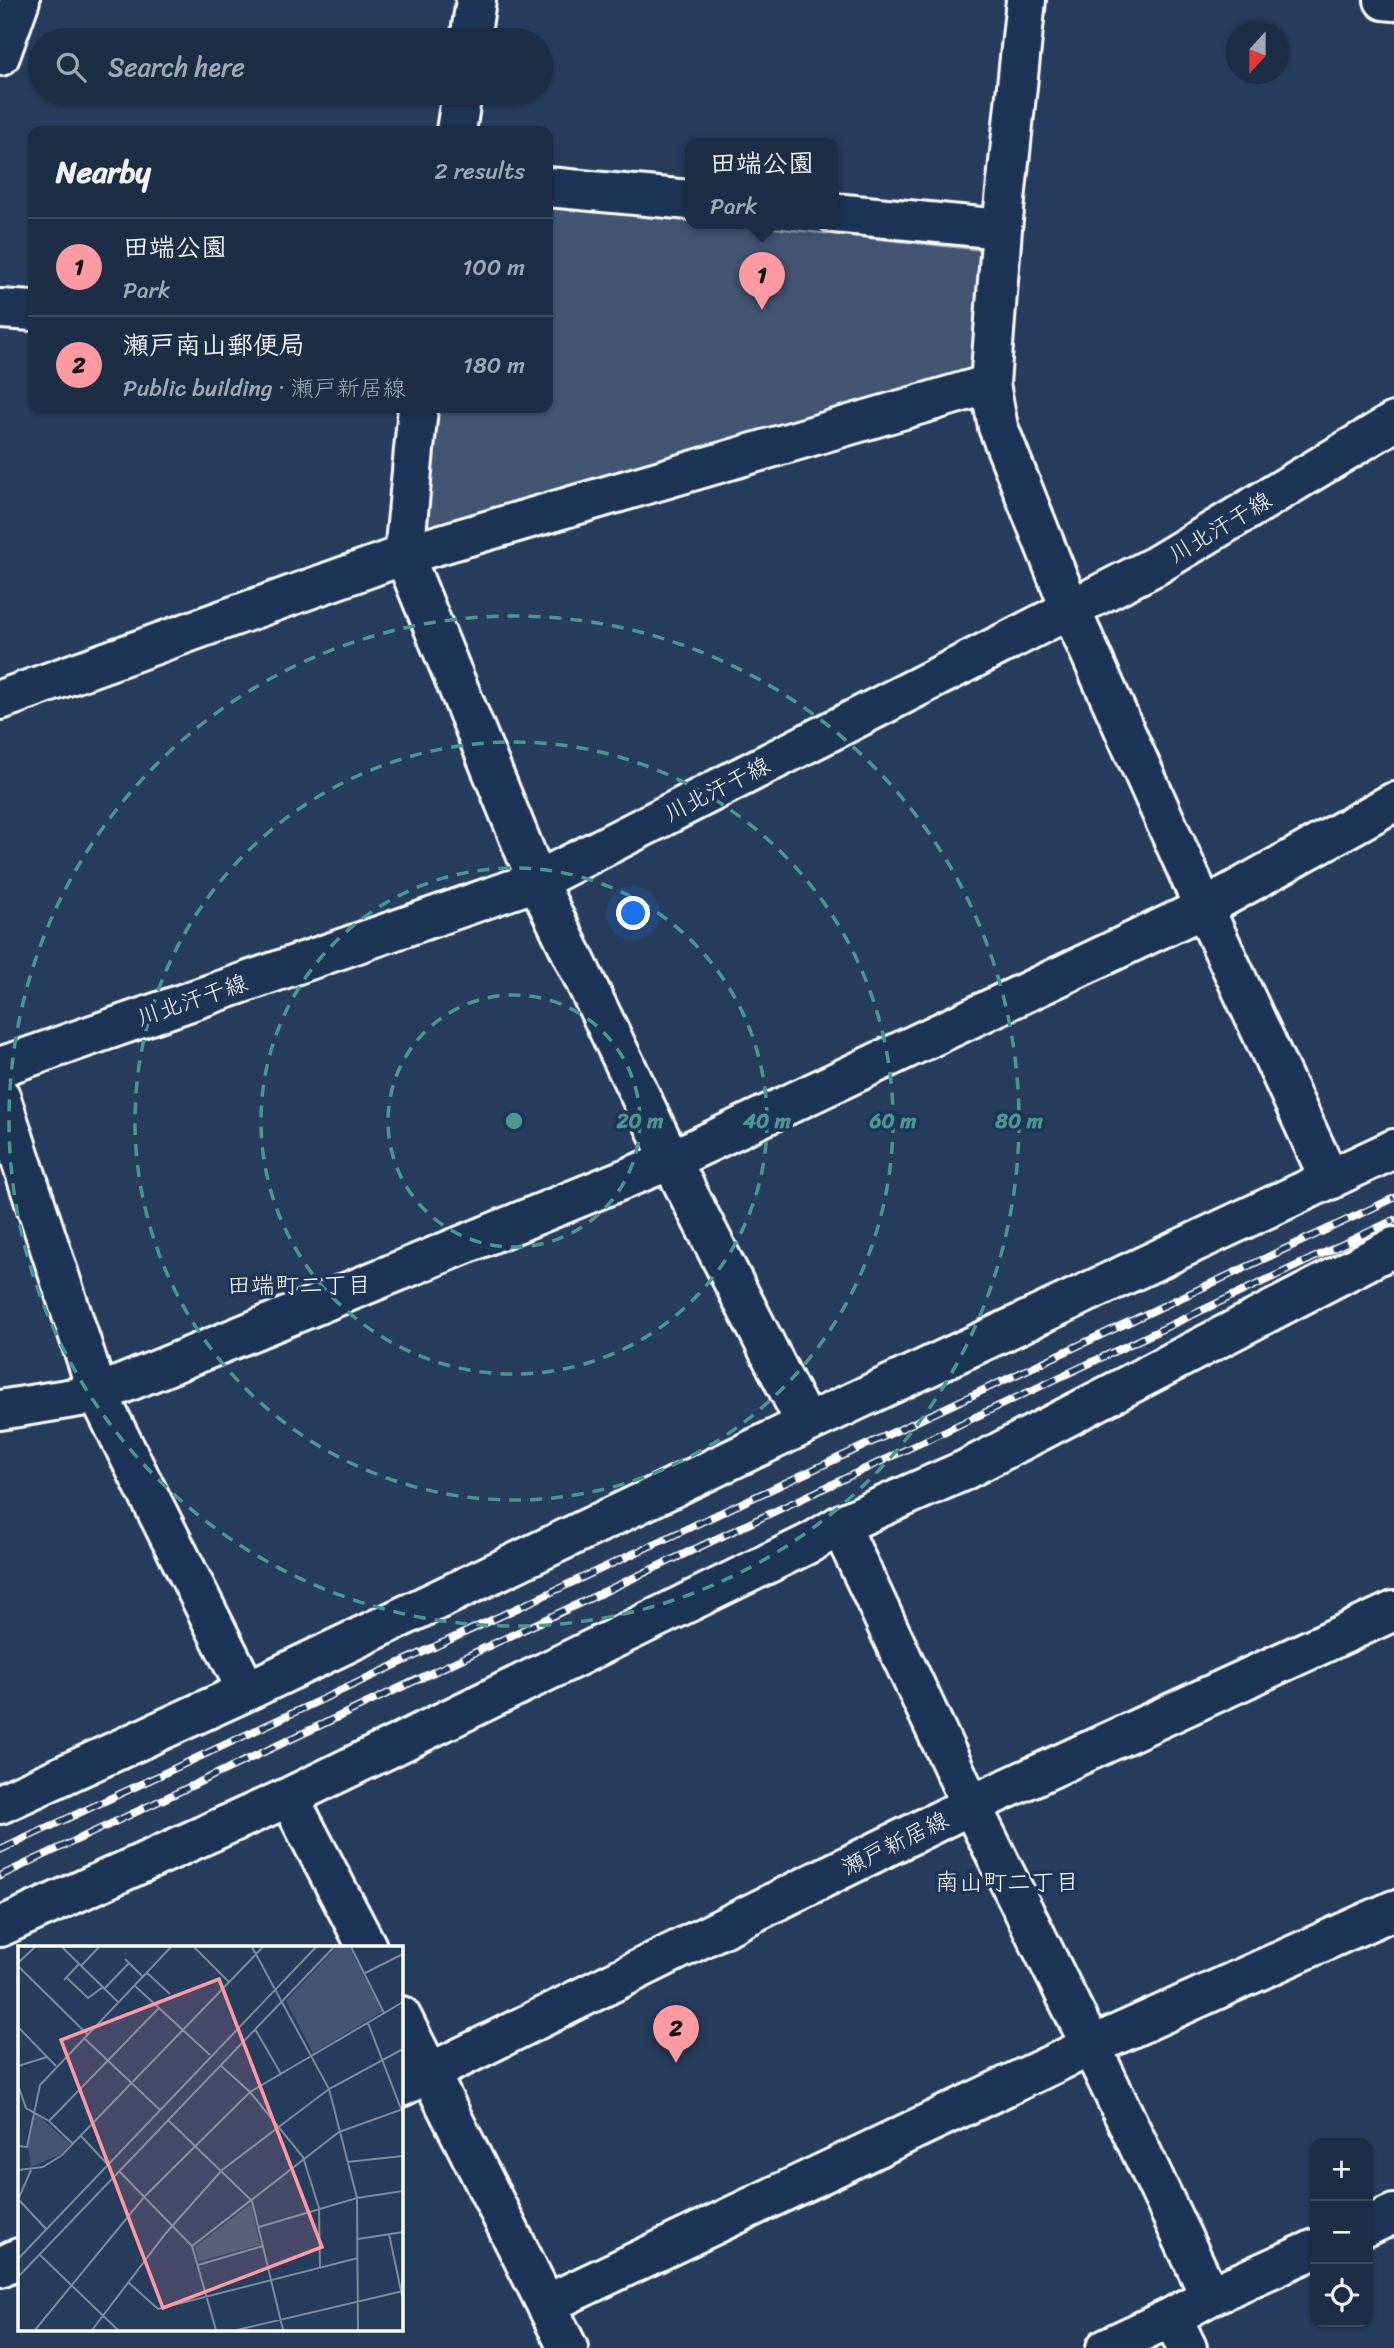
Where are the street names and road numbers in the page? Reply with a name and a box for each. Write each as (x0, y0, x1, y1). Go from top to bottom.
street label: 川北汗干線 (1160, 480, 1280, 575)
street label: 川北汗干線 (657, 745, 778, 834)
street label: 川北汗干線 (131, 962, 253, 1039)
street label: 瀬戸新居線 (835, 1800, 956, 1887)

